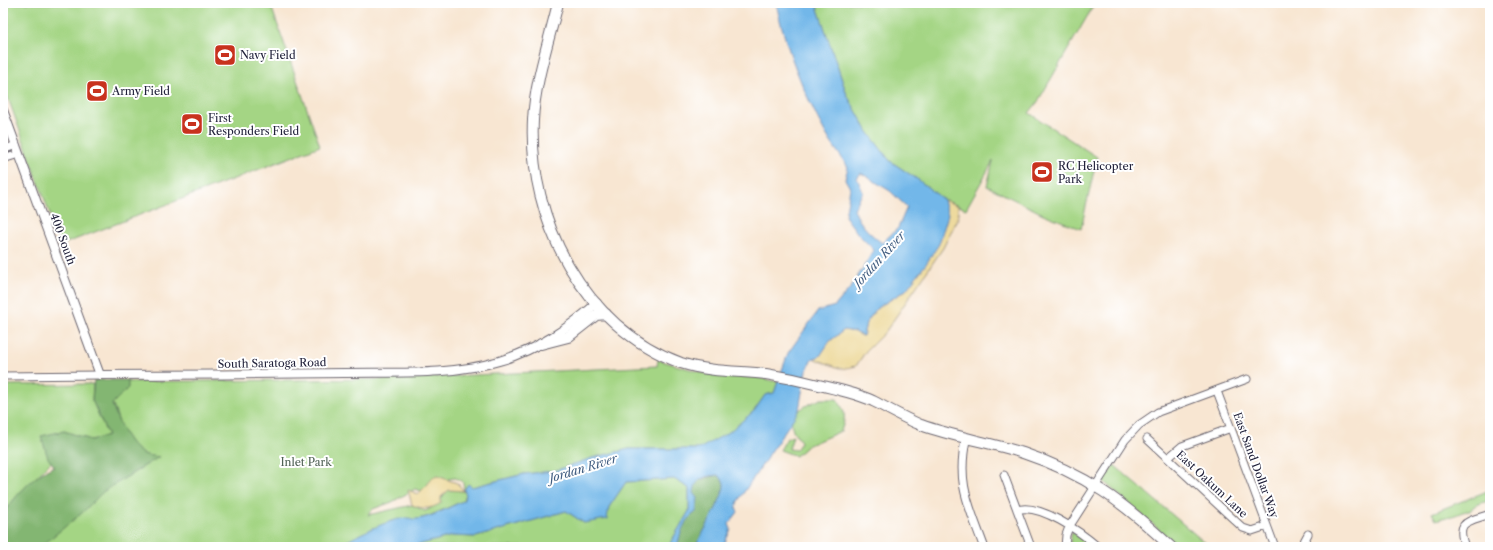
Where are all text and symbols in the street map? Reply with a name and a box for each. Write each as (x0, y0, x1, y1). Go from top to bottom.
sports icon: Navy Field (212, 42, 238, 68)
place label: Navy Field (240, 48, 296, 62)
sports icon: Army Field (84, 78, 110, 104)
place label: Army Field (111, 84, 170, 98)
sports icon: First Responders Field (179, 111, 205, 137)
place label: First Responders Field (208, 111, 299, 138)
sports icon: RC Helicopter Park (1029, 159, 1055, 185)
place label: RC Helicopter Park (1058, 159, 1134, 186)
street label: 400 South (47, 211, 79, 267)
water label: Jordan River (847, 227, 909, 293)
street label: South Saratoga Road (218, 355, 327, 371)
street label: East Sand Dollar Way (1230, 410, 1282, 521)
street label: East Oakum Lane (1173, 447, 1251, 521)
water label: Jordan River (543, 450, 620, 487)
park label: Inlet Park (280, 455, 332, 469)

